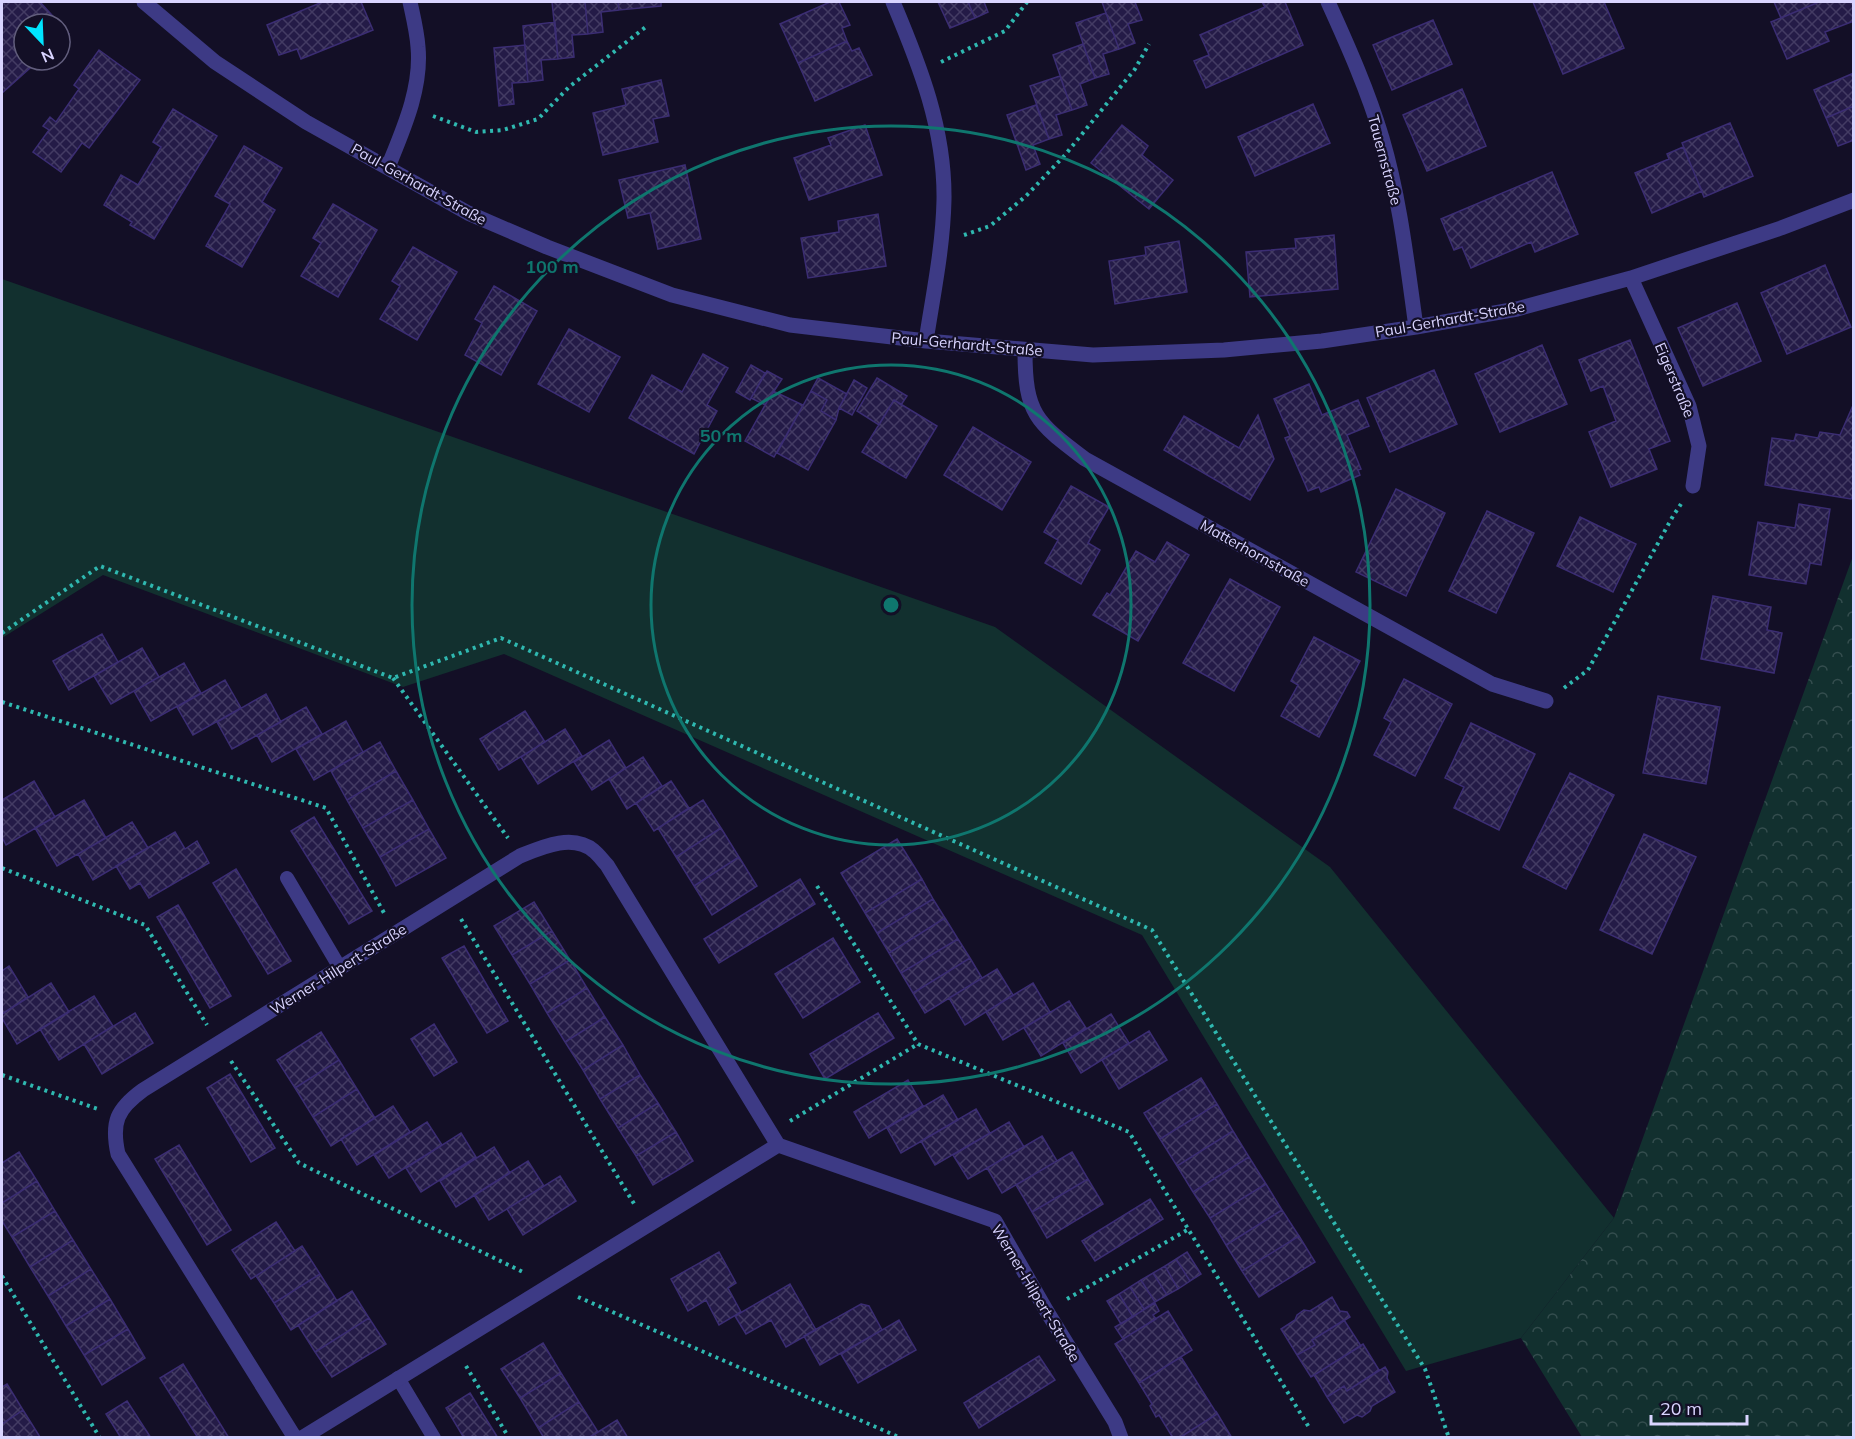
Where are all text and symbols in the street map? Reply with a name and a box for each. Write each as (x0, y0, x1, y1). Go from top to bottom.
north arrow (12, 12, 72, 72)
text: N (38, 44, 57, 67)
street label: Tauernstraße (1364, 113, 1406, 207)
street label: Paul-Gerhardt-Straße (348, 139, 490, 229)
text: 100 m (525, 255, 579, 278)
street label: Paul-Gerhardt-Straße (1374, 296, 1526, 342)
street label: Paul-Gerhardt-Straße (891, 328, 1043, 360)
street label: Eigerstraße (1651, 340, 1699, 420)
text: 50 m (700, 424, 742, 447)
street label: Matterhornstraße (1197, 515, 1313, 591)
centre of rings (881, 595, 901, 615)
street label: Werner-Hilpert-Straße (266, 919, 410, 1019)
street label: Werner-Hilpert-Straße (987, 1221, 1085, 1365)
scale bar (1651, 1388, 1747, 1426)
text: 20 m (1660, 1397, 1702, 1420)

